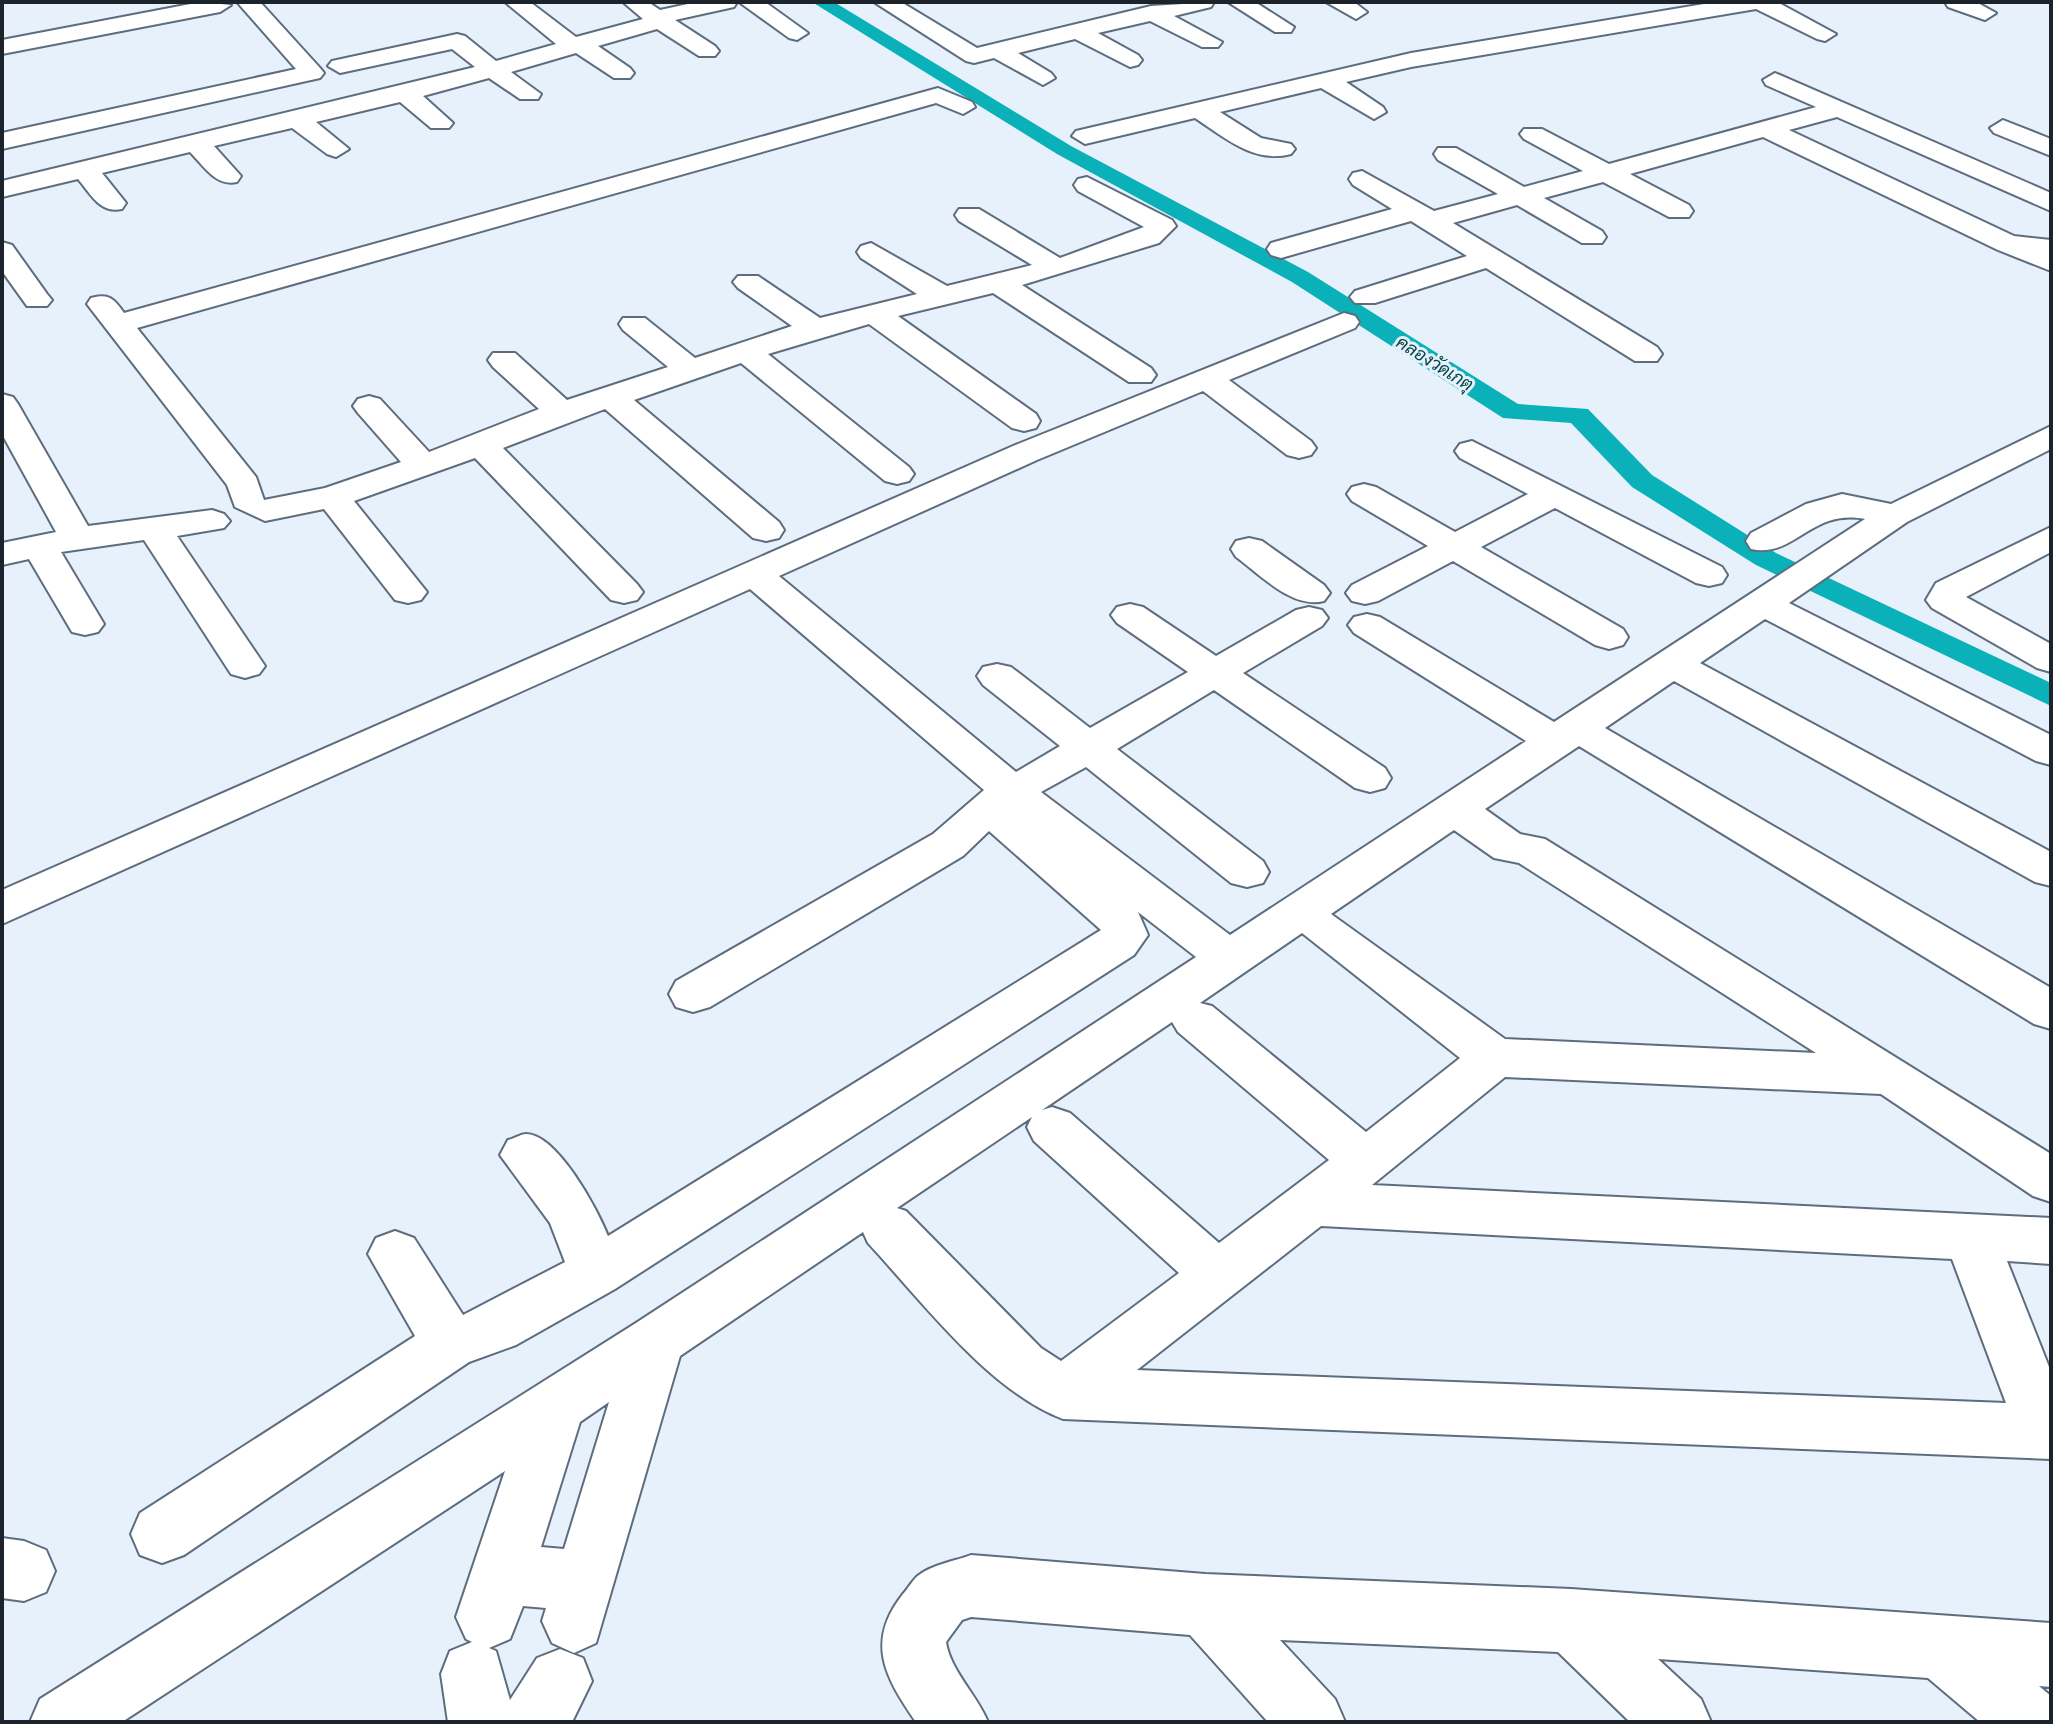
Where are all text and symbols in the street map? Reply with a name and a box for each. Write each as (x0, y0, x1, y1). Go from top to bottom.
water label: คลองวัดเกตุ (1392, 331, 1477, 397)

